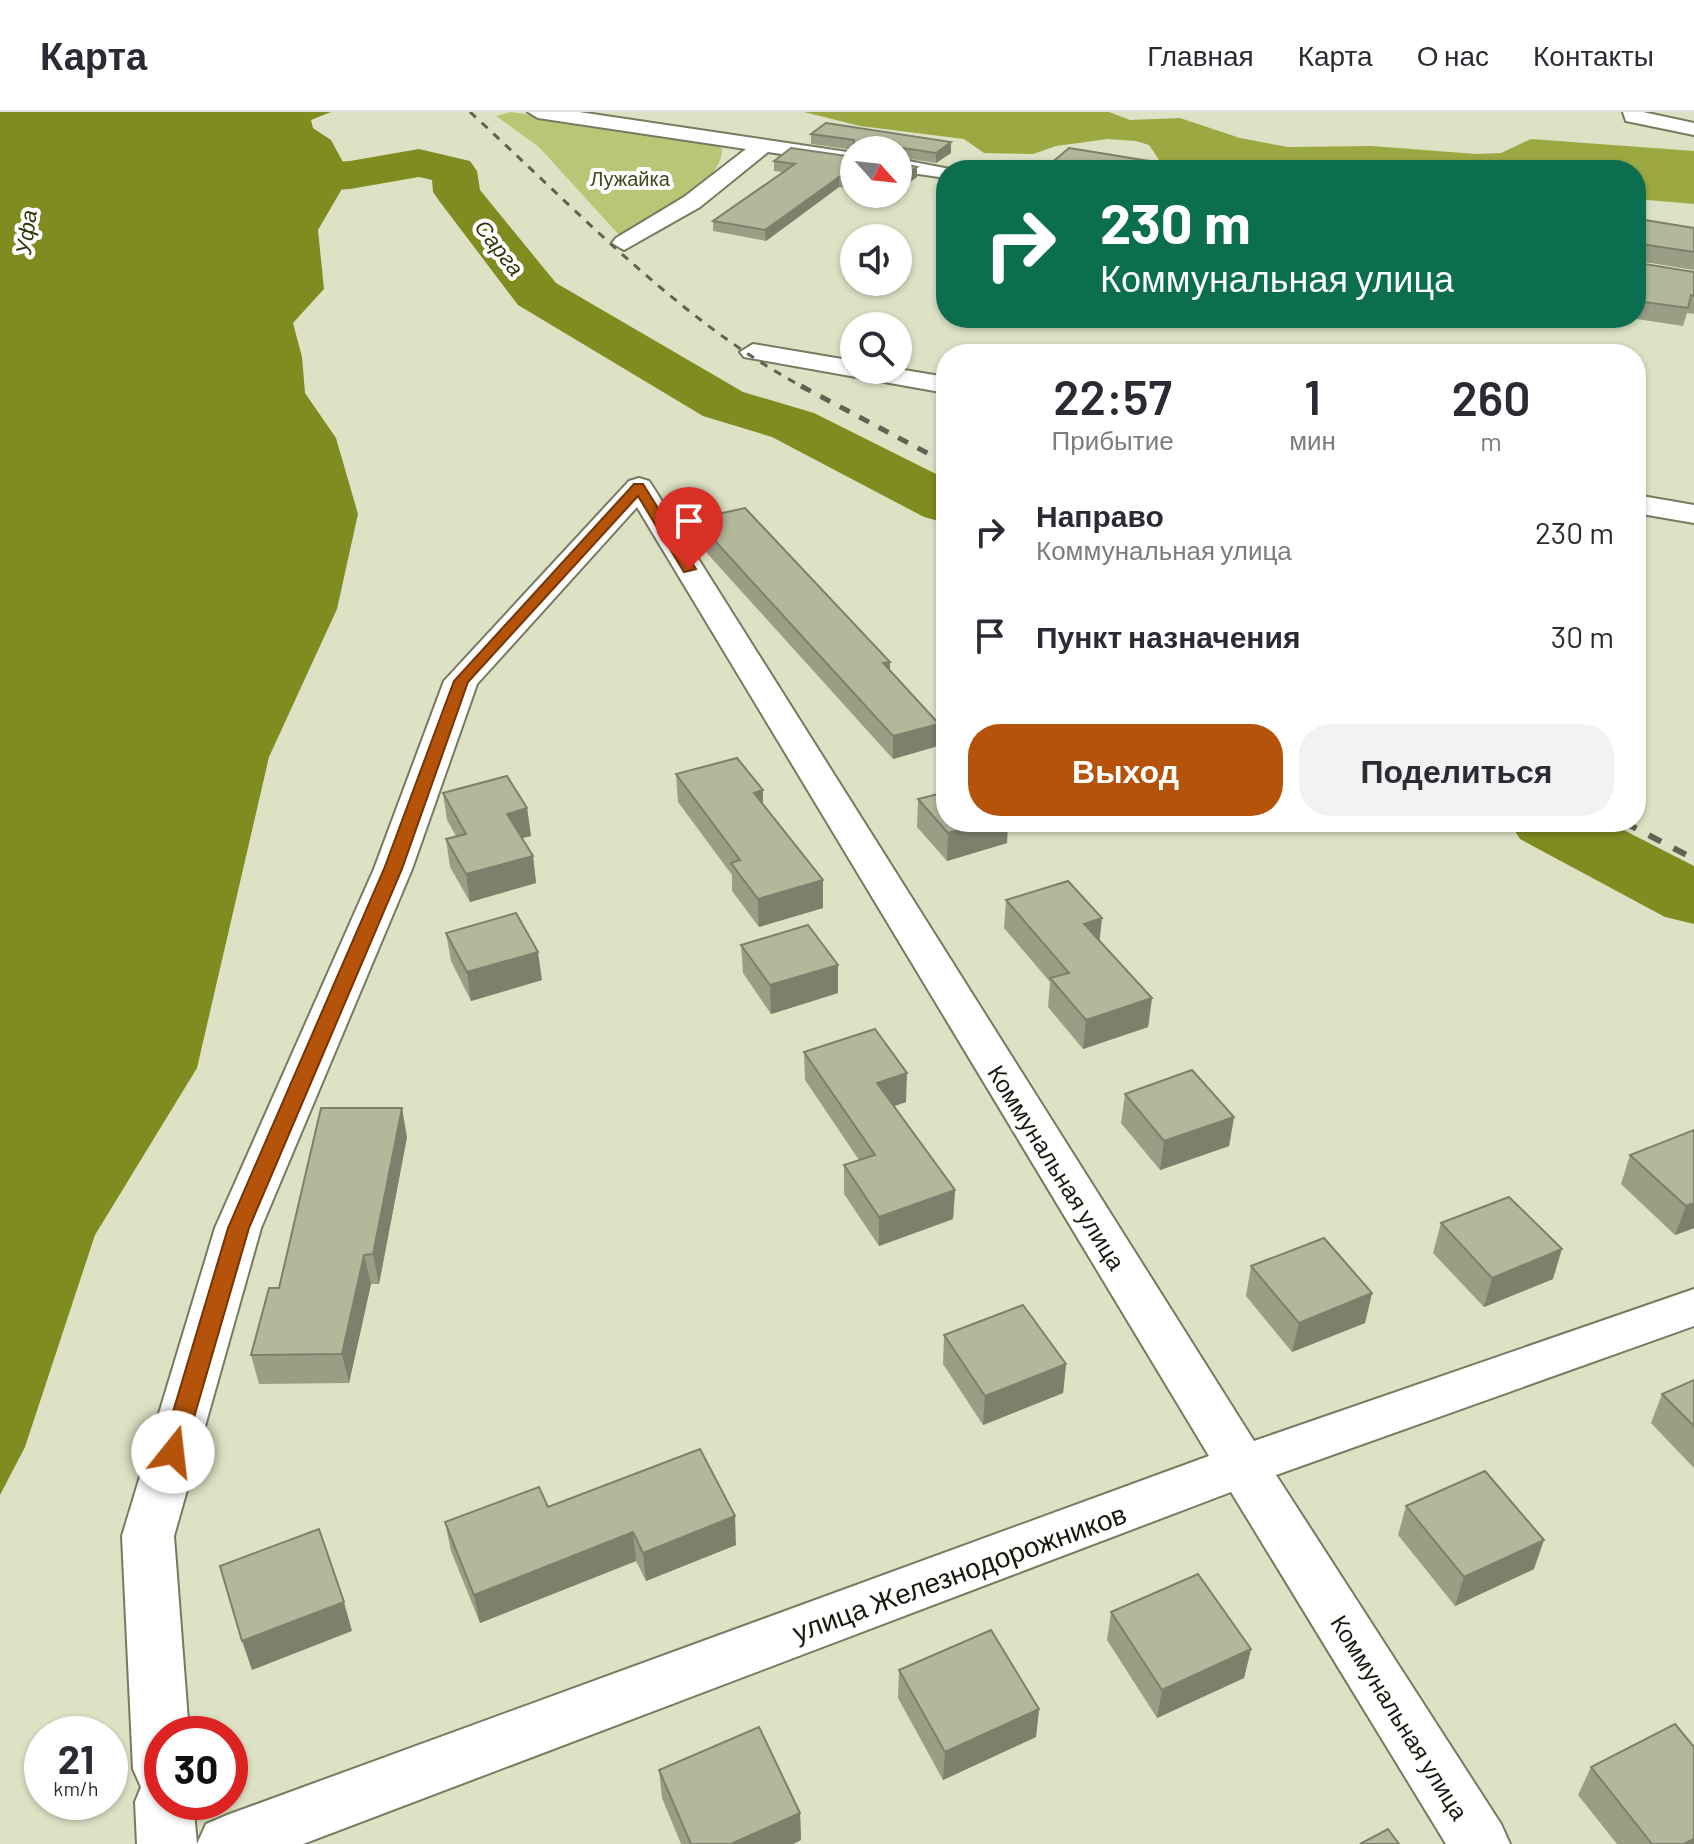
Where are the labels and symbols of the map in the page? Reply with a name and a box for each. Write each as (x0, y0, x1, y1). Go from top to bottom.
north arrow (840, 136, 912, 208)
park label: Лужайка (590, 166, 671, 190)
water label: Уфа (9, 208, 42, 257)
water label: Сарга (469, 214, 530, 281)
pin (655, 487, 723, 569)
street label: Коммунальная улица (982, 1059, 1132, 1275)
position arrow (131, 1410, 215, 1494)
street label: улица Железнодорожников (787, 1496, 1131, 1648)
street label: Коммунальная улица (1325, 1609, 1475, 1825)
speed limit sign: 30 (144, 1716, 248, 1820)

